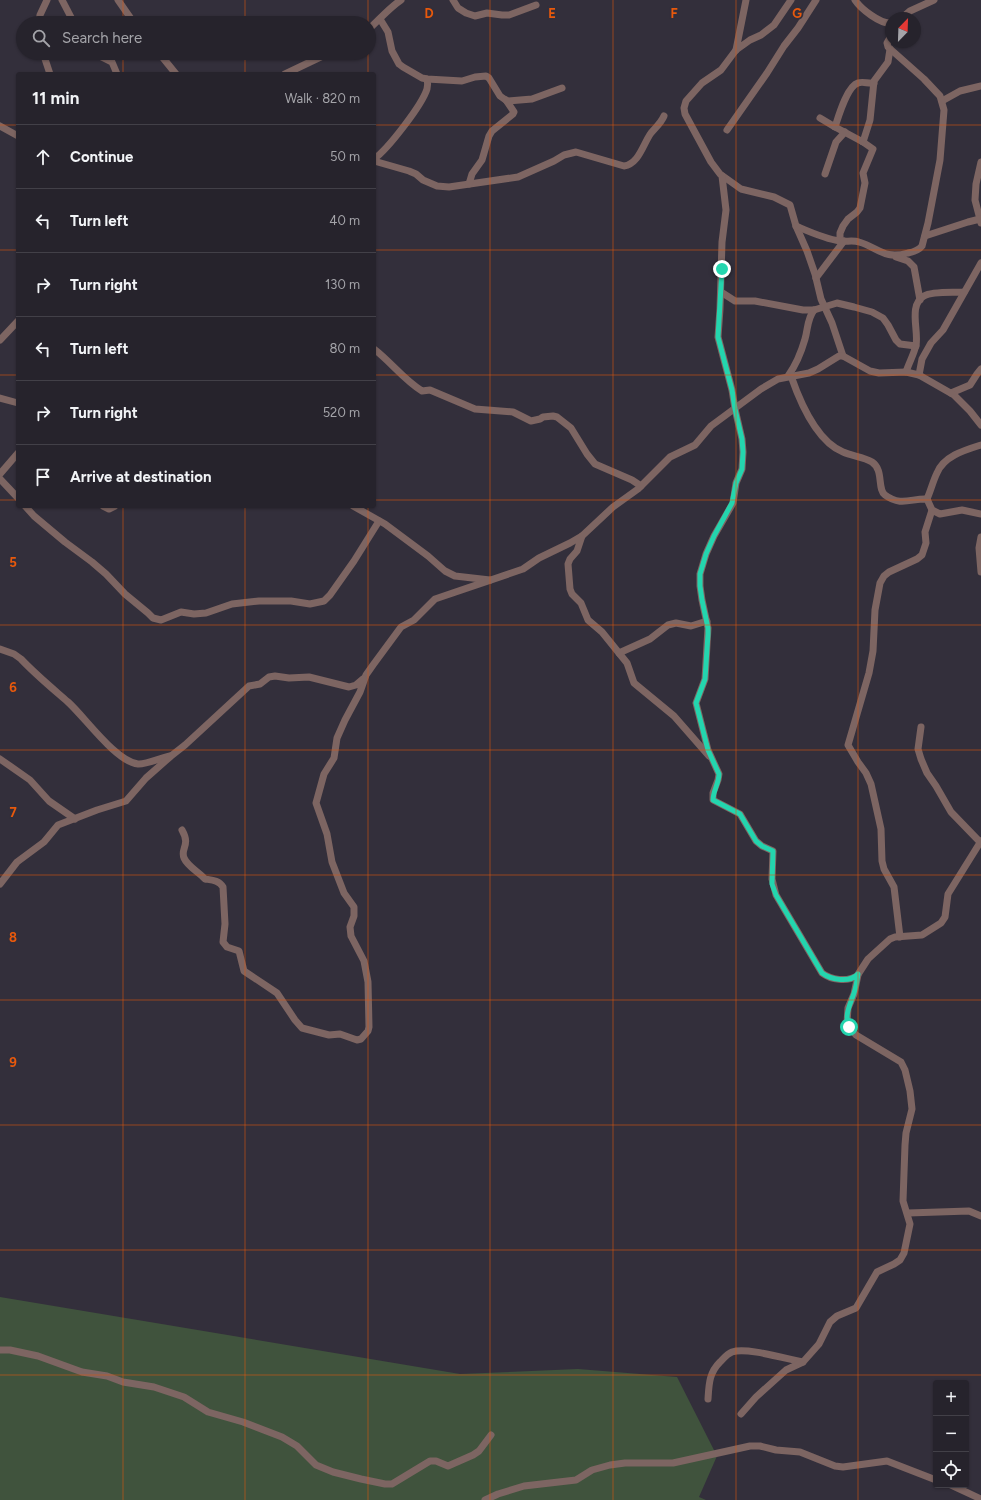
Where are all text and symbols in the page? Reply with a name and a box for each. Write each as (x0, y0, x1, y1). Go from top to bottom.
text: D (424, 6, 434, 21)
text: E (548, 6, 556, 21)
text: F (670, 6, 678, 21)
text: G (792, 6, 802, 21)
north arrow (885, 12, 921, 48)
search box (16, 16, 376, 60)
icon: search (30, 27, 52, 49)
text: Search here (62, 29, 142, 47)
text: 11 min (32, 88, 79, 108)
text: Walk · 820 m (285, 91, 360, 106)
icon: ahead (32, 146, 54, 168)
text: Continue (70, 148, 133, 166)
text: 50 m (330, 149, 360, 164)
icon: left (32, 210, 54, 232)
text: Turn left (70, 212, 128, 230)
text: 40 m (329, 213, 360, 228)
route end (713, 260, 731, 278)
icon: right (32, 274, 54, 296)
text: Turn right (70, 276, 138, 294)
text: 130 m (325, 277, 360, 292)
icon: left (32, 338, 54, 360)
text: Turn left (70, 340, 128, 358)
text: 80 m (329, 341, 360, 356)
icon: right (32, 402, 54, 424)
text: Turn right (70, 404, 138, 422)
text: 520 m (323, 405, 360, 420)
icon: arrive (32, 466, 54, 488)
text: Arrive at destination (70, 468, 211, 486)
text: 5 (9, 555, 17, 570)
text: 6 (9, 680, 17, 695)
text: 7 (9, 805, 17, 820)
text: 8 (9, 930, 17, 945)
route start (840, 1018, 858, 1036)
text: 9 (9, 1055, 17, 1070)
map controls (933, 1380, 969, 1488)
button: + (933, 1380, 969, 1416)
button: − (933, 1416, 969, 1452)
button: locate (933, 1452, 969, 1488)

